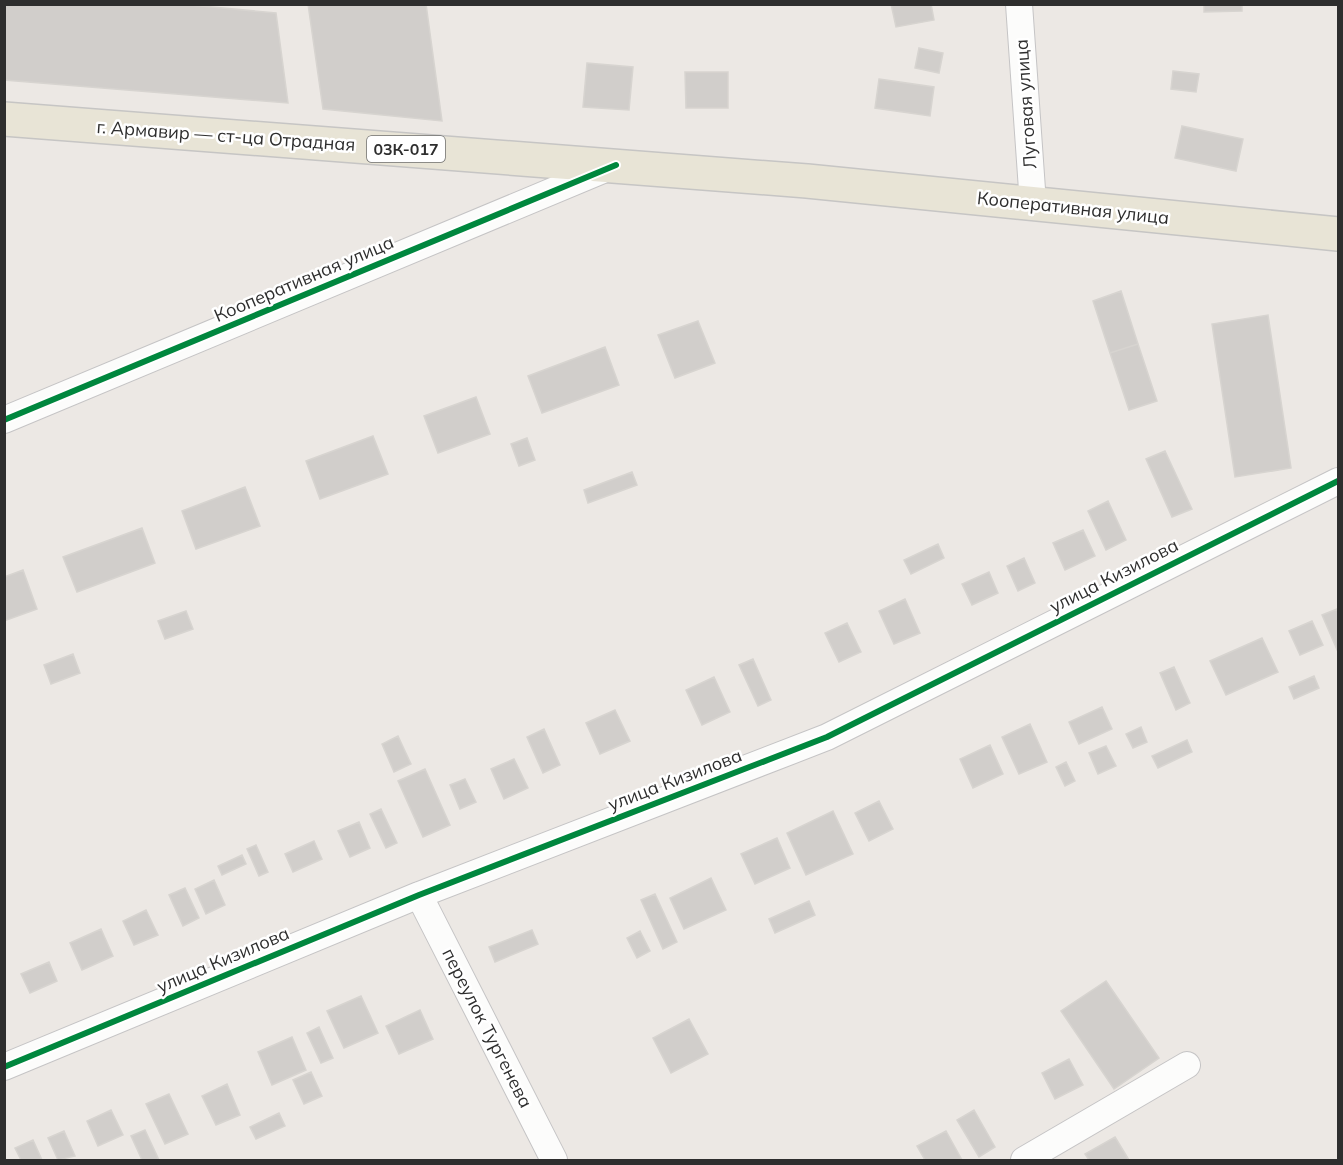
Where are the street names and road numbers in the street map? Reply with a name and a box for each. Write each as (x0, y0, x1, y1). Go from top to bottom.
street label: Луговая улица (1009, 38, 1042, 170)
street label: г. Армавир — ст-ца Отрадная (96, 115, 356, 156)
road number: 03К-017 (367, 136, 445, 162)
street label: Кооперативная улица (976, 186, 1170, 229)
street label: Кооперативная улица (210, 230, 397, 327)
street label: улица Кизилова (1045, 533, 1182, 618)
street label: улица Кизилова (605, 743, 745, 816)
street label: улица Кизилова (153, 921, 292, 998)
street label: переулок Тургенева (437, 944, 538, 1111)

